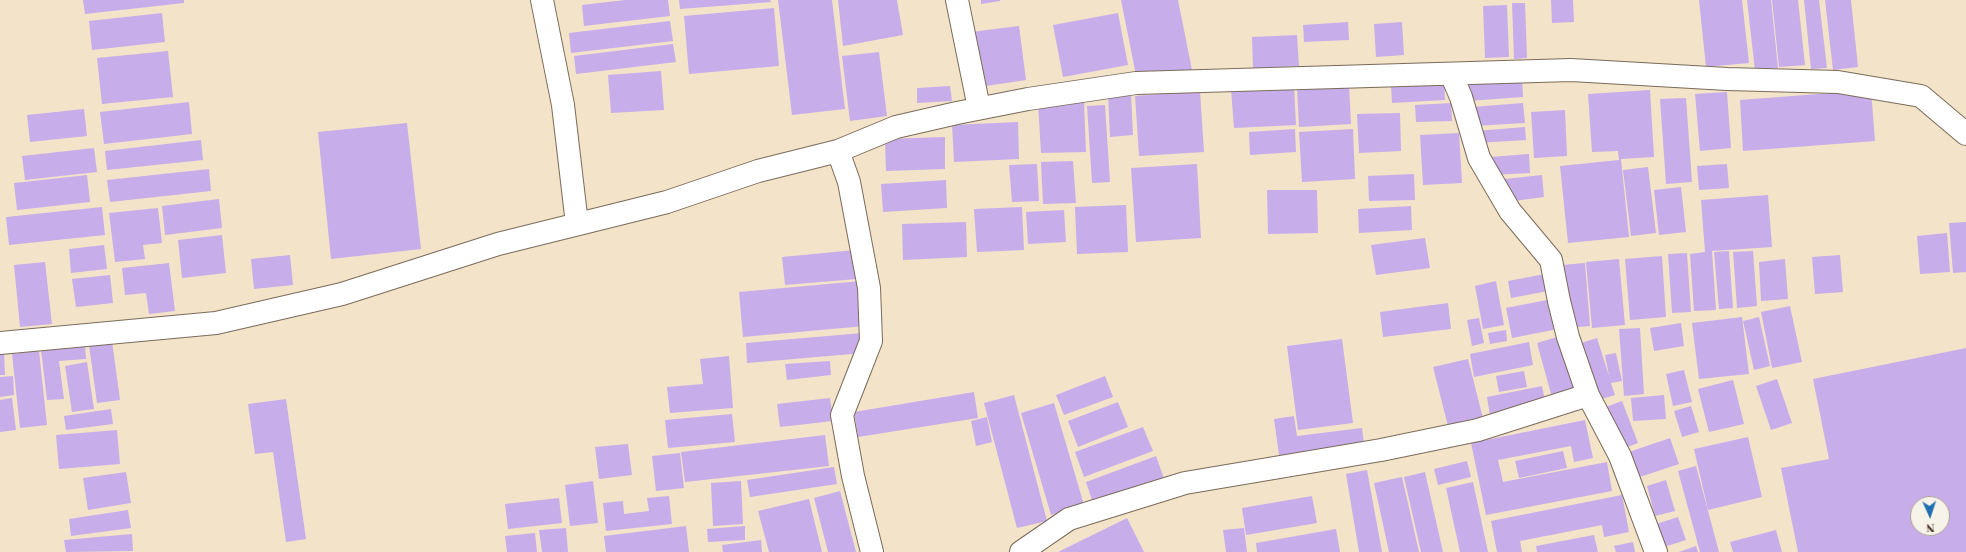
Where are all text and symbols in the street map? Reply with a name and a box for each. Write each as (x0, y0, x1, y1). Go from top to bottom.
north arrow (1910, 496, 1950, 536)
text: N (1926, 520, 1935, 534)

